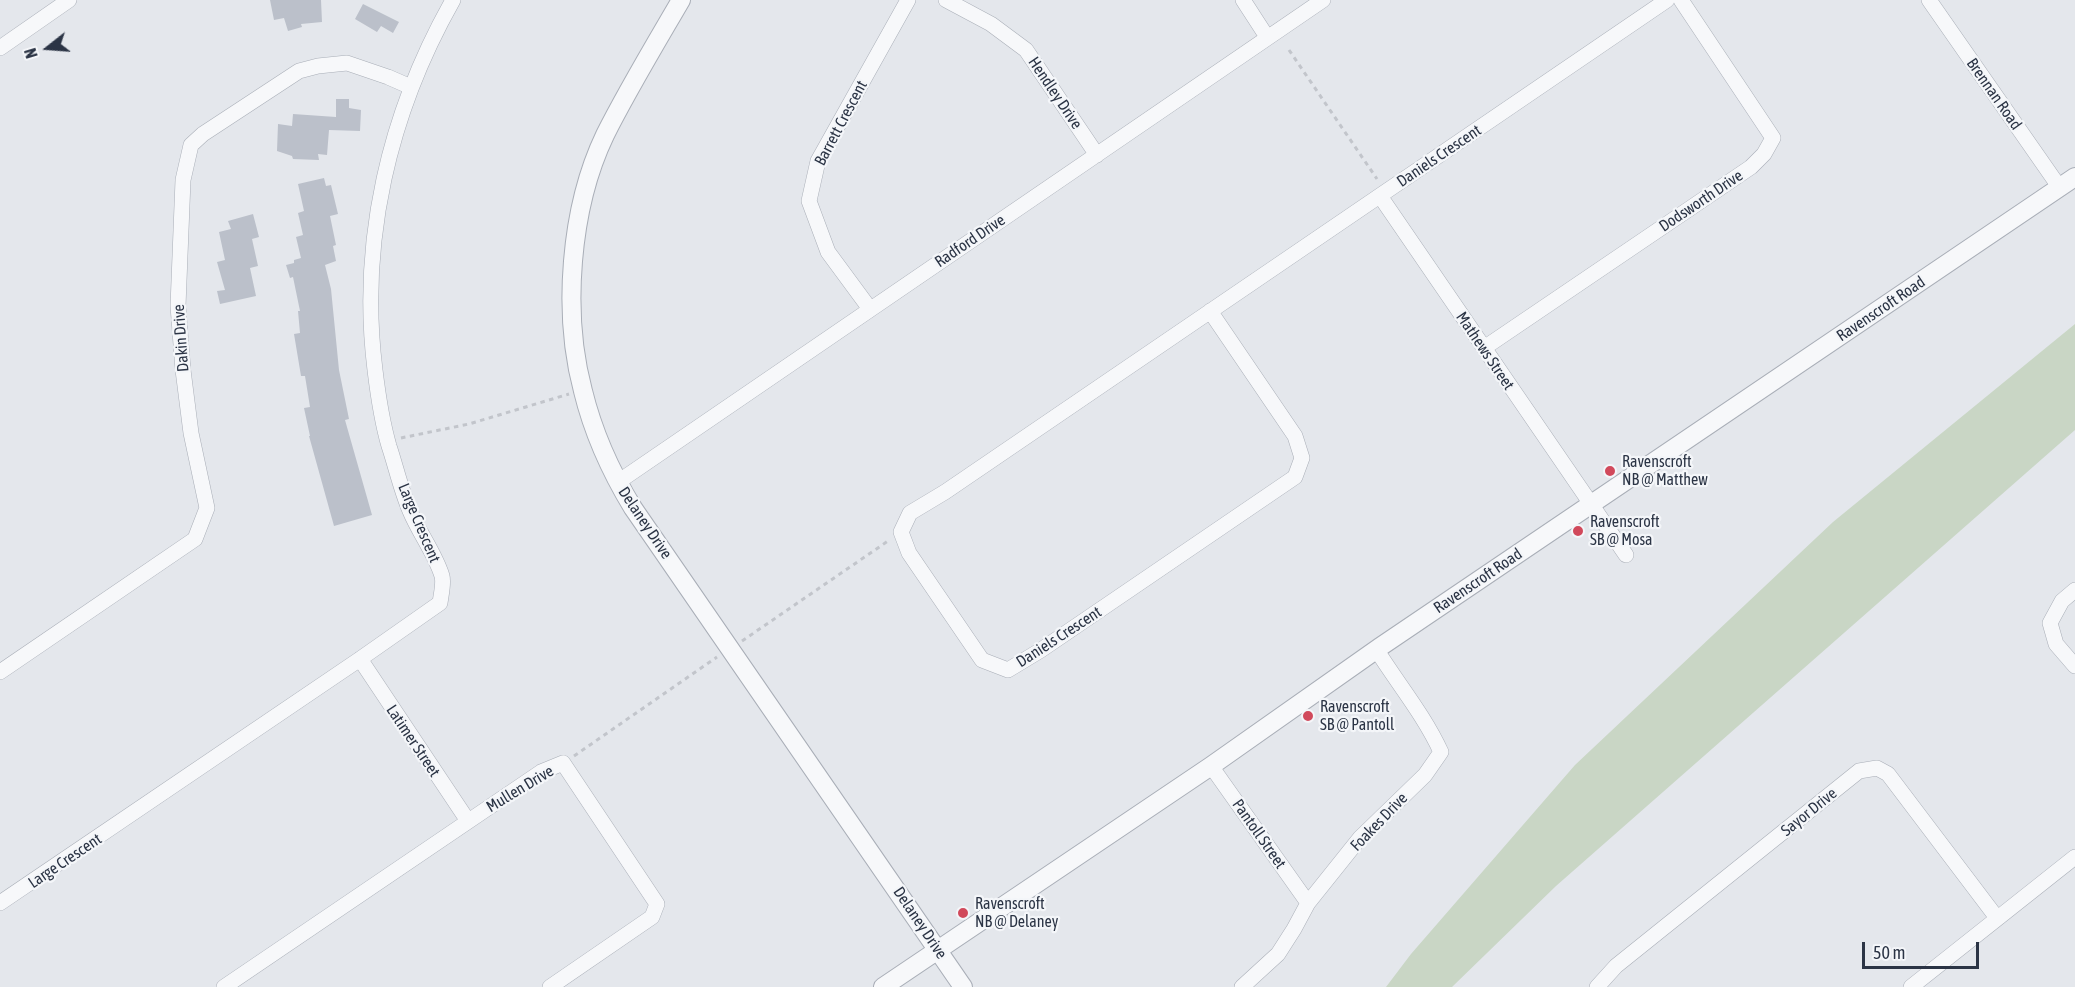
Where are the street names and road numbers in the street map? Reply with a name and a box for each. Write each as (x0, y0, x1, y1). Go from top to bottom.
street label: Hendley Drive (1024, 53, 1086, 133)
street label: Brennan Road (1962, 54, 2026, 134)
street label: Barrett Crescent (811, 77, 871, 169)
street label: Daniels Crescent (1393, 121, 1485, 191)
street label: Dodsworth Drive (1656, 166, 1746, 236)
street label: Radford Drive (931, 211, 1009, 271)
street label: Ravenscroft Road (1833, 272, 1929, 346)
street label: Dakin Drive (169, 304, 193, 372)
street label: Mathews Street (1452, 308, 1518, 394)
street label: Large Crescent (394, 480, 444, 566)
street label: Delaney Drive (614, 483, 676, 563)
street label: Ravenscroft Road (1430, 544, 1526, 618)
street label: Daniels Crescent (1013, 602, 1105, 672)
street label: Latimer Street (382, 701, 444, 781)
street label: Mullen Drive (483, 761, 557, 817)
street label: Sayor Drive (1777, 784, 1841, 840)
street label: Foakes Drive (1346, 789, 1412, 855)
street label: Pantoll Street (1228, 796, 1290, 872)
street label: Large Crescent (25, 829, 105, 893)
street label: Delaney Drive (889, 883, 951, 963)

